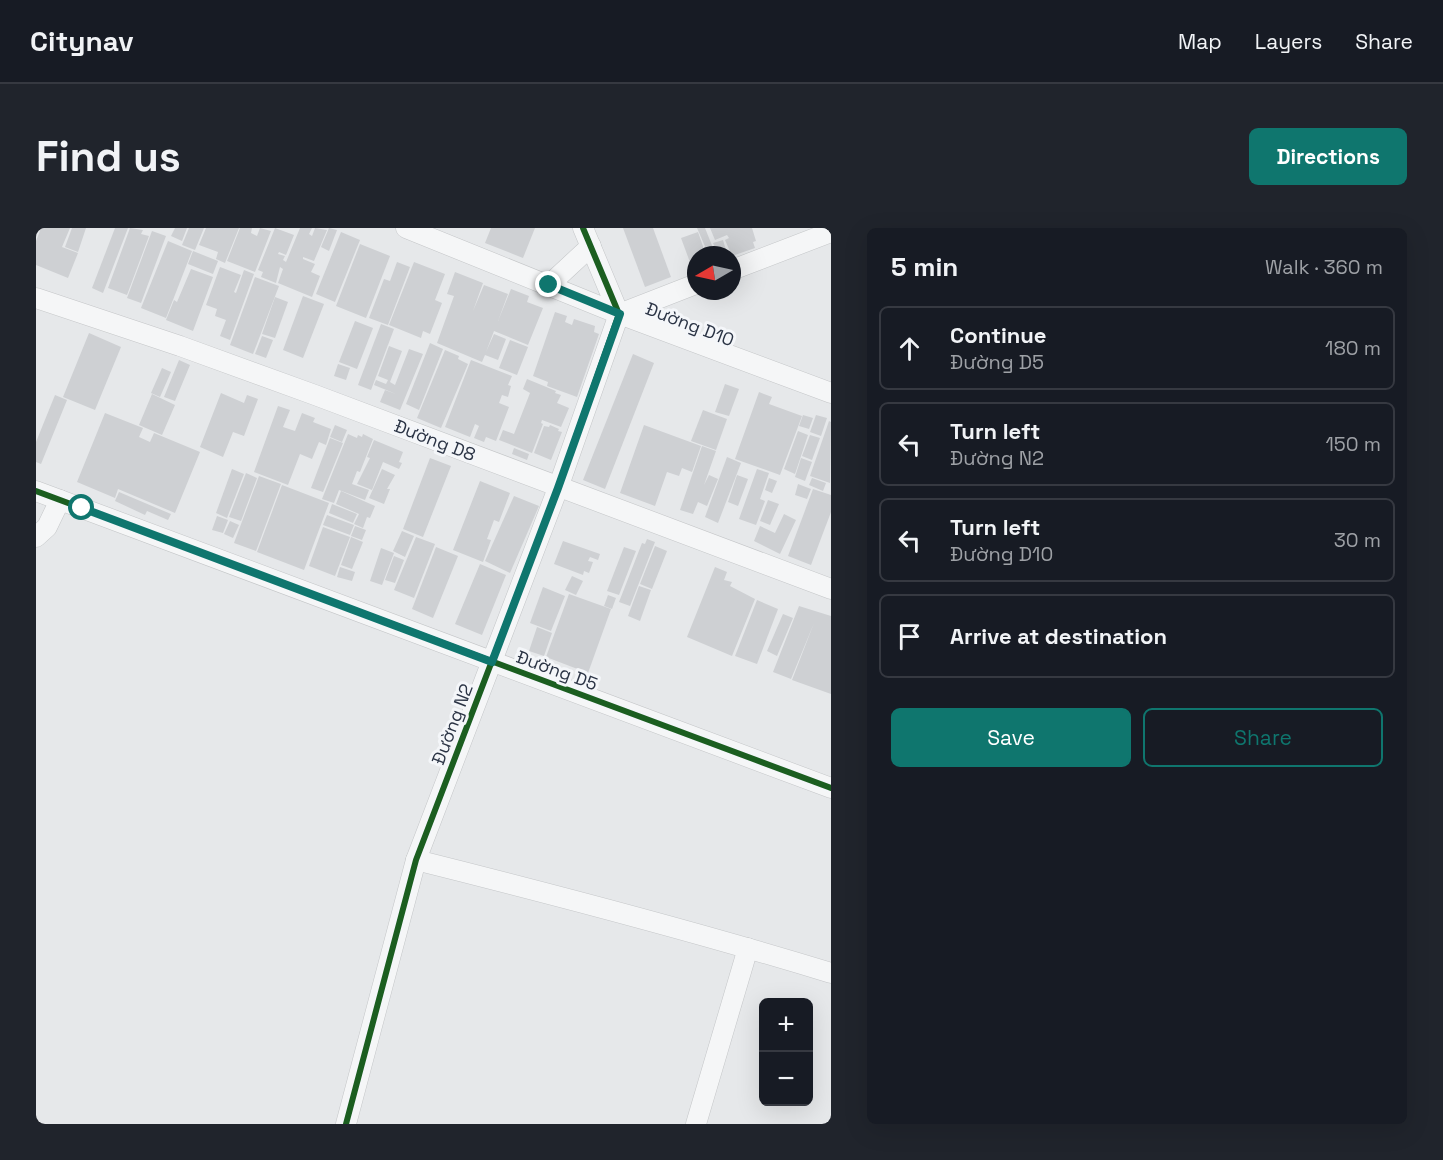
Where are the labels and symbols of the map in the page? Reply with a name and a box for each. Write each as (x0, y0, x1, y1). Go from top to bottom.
north arrow (687, 246, 741, 300)
route end (535, 271, 561, 297)
street label: Đường D10 (643, 297, 737, 351)
street label: Đường D8 (391, 414, 479, 466)
route start (68, 494, 94, 520)
street label: Đường D5 (513, 645, 601, 695)
street label: Đường N2 (426, 680, 478, 768)

